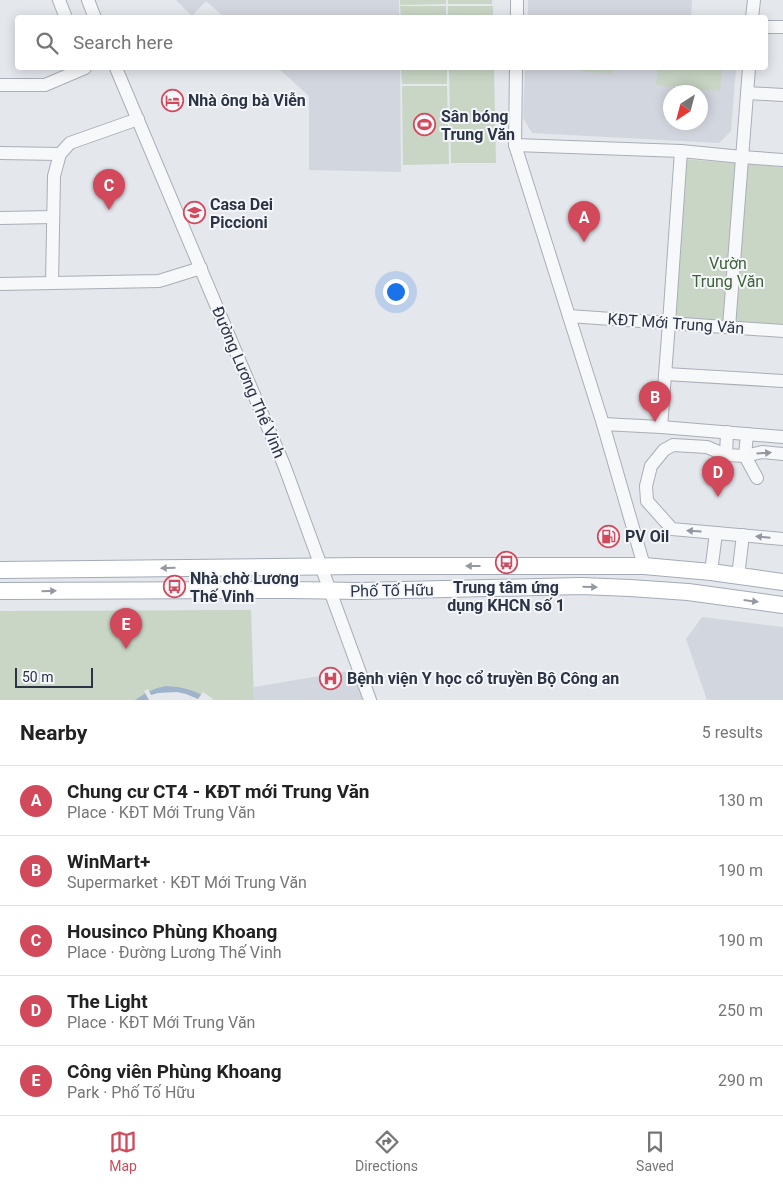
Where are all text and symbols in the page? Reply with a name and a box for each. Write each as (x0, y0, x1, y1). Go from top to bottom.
search box (15, 15, 768, 70)
icon: search (33, 29, 61, 57)
text: Search here (73, 31, 173, 54)
north arrow (663, 85, 708, 130)
hotel icon: Nhà ông bà Viễn (160, 88, 184, 112)
place label: Nhà ông bà Viễn (188, 91, 306, 110)
place label: Sân bóng Trung Văn (441, 107, 515, 144)
sports icon: Sân bóng Trung Văn (413, 113, 437, 137)
pin: C (93, 169, 125, 210)
place label: Casa Dei Piccioni (210, 195, 273, 232)
school or university icon: Casa Dei Piccioni (182, 201, 206, 225)
pin: A (568, 201, 600, 242)
park label: Vườn Trung Văn (692, 254, 764, 291)
your location (383, 279, 409, 305)
street label: Đường Lương Thế Vinh (208, 304, 289, 461)
street label: KĐT Mới Trung Văn (607, 309, 745, 338)
pin: B (639, 381, 671, 422)
one-way arrow (756, 449, 772, 457)
pin: D (702, 456, 734, 497)
fuel station icon: PV Oil (597, 524, 621, 548)
place label: PV Oil (625, 527, 669, 546)
one-way arrow (686, 527, 702, 535)
one-way arrow (755, 533, 771, 541)
bus stop icon: Trung tâm ứng dụng KHCN số 1 (494, 551, 518, 575)
one-way arrow (465, 562, 481, 570)
one-way arrow (160, 564, 176, 572)
place label: Nhà chờ Lương Thế Vinh (190, 569, 299, 606)
bus stop icon: Nhà chờ Lương Thế Vinh (162, 575, 186, 599)
place label: Trung tâm ứng dụng KHCN số 1 (447, 578, 565, 615)
street label: Phố Tố Hữu (350, 580, 434, 601)
one-way arrow (582, 583, 598, 591)
one-way arrow (41, 587, 57, 595)
one-way arrow (744, 597, 760, 605)
pin: E (110, 608, 142, 649)
scale bar (15, 665, 92, 688)
hospital icon: Bệnh viện Y học cổ truyền Bộ Công an (319, 666, 343, 690)
text: 50 m (22, 669, 54, 685)
place label: Bệnh viện Y học cổ truyền Bộ Công an (347, 669, 619, 688)
text: Nearby (20, 721, 87, 745)
text: 5 results (702, 723, 763, 742)
text: Chung cư CT4 - KĐT mới Trung Văn (67, 780, 369, 803)
text: A (31, 791, 41, 810)
text: 130 m (718, 791, 763, 810)
text: Place · KĐT Mới Trung Văn (67, 803, 255, 822)
text: WinMart+ (67, 850, 150, 873)
text: B (31, 861, 41, 880)
text: 190 m (718, 861, 763, 880)
text: Supermarket · KĐT Mới Trung Văn (67, 873, 307, 892)
text: Housinco Phùng Khoang (67, 920, 277, 943)
text: C (31, 931, 41, 950)
text: 190 m (718, 931, 763, 950)
text: Place · Đường Lương Thế Vinh (67, 943, 282, 962)
text: The Light (67, 990, 148, 1013)
text: D (31, 1001, 41, 1020)
text: 250 m (718, 1001, 763, 1020)
text: Place · KĐT Mới Trung Văn (67, 1013, 255, 1032)
text: Công viên Phùng Khoang (67, 1060, 282, 1083)
text: E (32, 1071, 41, 1090)
text: 290 m (718, 1071, 763, 1090)
text: Park · Phố Tố Hữu (67, 1083, 195, 1102)
tab: Map (109, 1128, 137, 1174)
tab: Directions (355, 1128, 418, 1174)
tab: Saved (636, 1128, 674, 1174)

